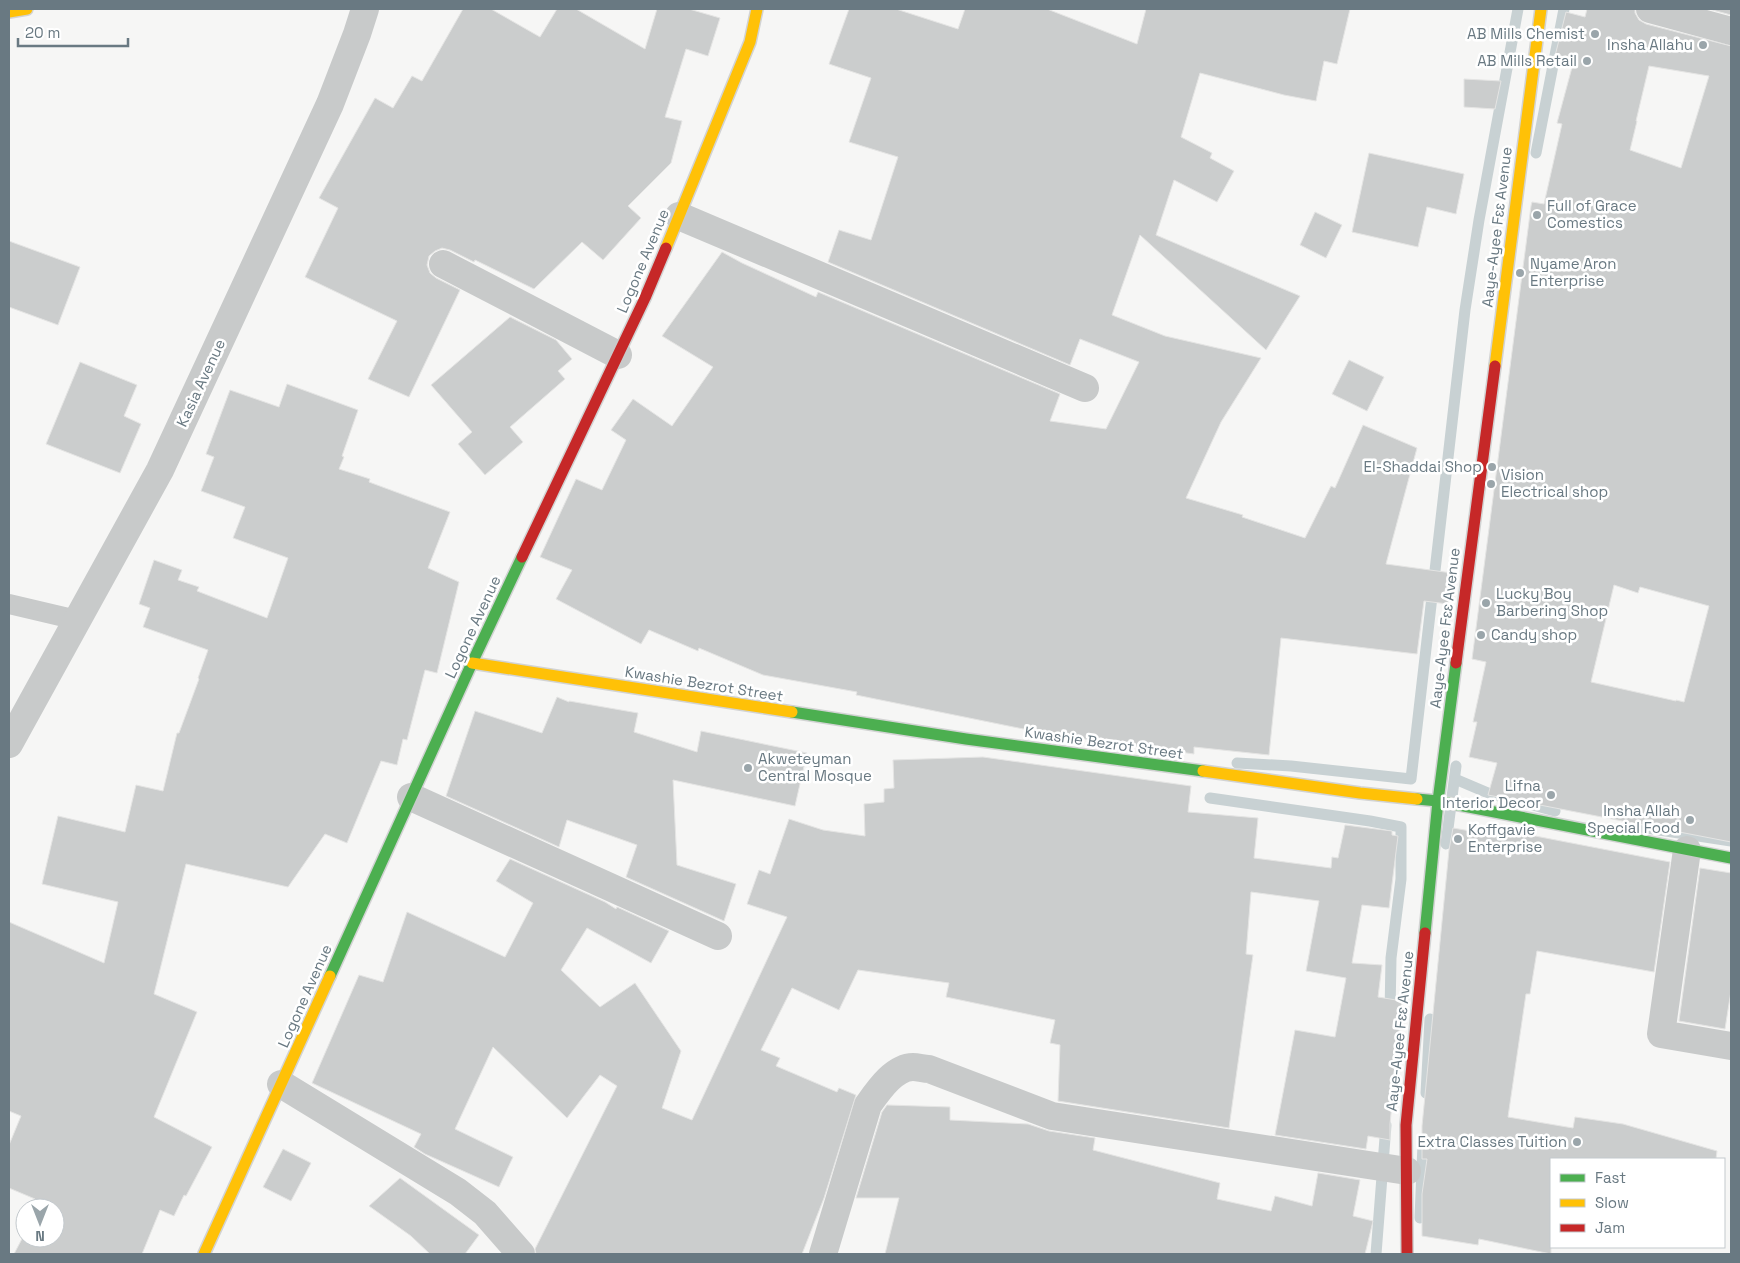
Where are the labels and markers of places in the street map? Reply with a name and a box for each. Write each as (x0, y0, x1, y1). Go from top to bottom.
place label: AB Mills Chemist (1467, 24, 1585, 43)
marker: AB Mills Chemist (1589, 28, 1601, 40)
place label: Insha Allahu (1607, 35, 1693, 54)
marker: Insha Allahu (1697, 39, 1709, 51)
place label: AB Mills Retail (1477, 51, 1577, 70)
marker: AB Mills Retail (1581, 55, 1593, 67)
place label: Full of Grace Comestics (1547, 196, 1637, 232)
marker: Full of Grace Comestics (1531, 209, 1543, 221)
place label: Nyame Aron Enterprise (1530, 254, 1617, 290)
marker: Nyame Aron Enterprise (1514, 267, 1526, 279)
place label: El-Shaddai Shop (1363, 457, 1482, 476)
marker: El-Shaddai Shop (1486, 461, 1498, 473)
place label: Vision Electrical shop (1501, 465, 1608, 501)
marker: Vision Electrical shop (1485, 478, 1497, 490)
place label: Lucky Boy Barbering Shop (1496, 584, 1608, 620)
marker: Lucky Boy Barbering Shop (1480, 597, 1492, 609)
place label: Candy shop (1491, 625, 1577, 644)
marker: Candy shop (1475, 629, 1487, 641)
place label: Akweteyman Central Mosque (758, 749, 872, 785)
marker: Akweteyman Central Mosque (742, 762, 754, 774)
place label: Lifna Interior Decor (1442, 776, 1541, 812)
marker: Lifna Interior Decor (1545, 789, 1557, 801)
place label: Insha Allah Special Food (1587, 801, 1680, 837)
marker: Insha Allah Special Food (1684, 814, 1696, 826)
place label: Koffgavie Enterprise (1468, 820, 1542, 856)
marker: Koffgavie Enterprise (1452, 833, 1464, 845)
place label: Extra Classes Tuition (1417, 1132, 1567, 1151)
marker: Extra Classes Tuition (1571, 1136, 1583, 1148)

